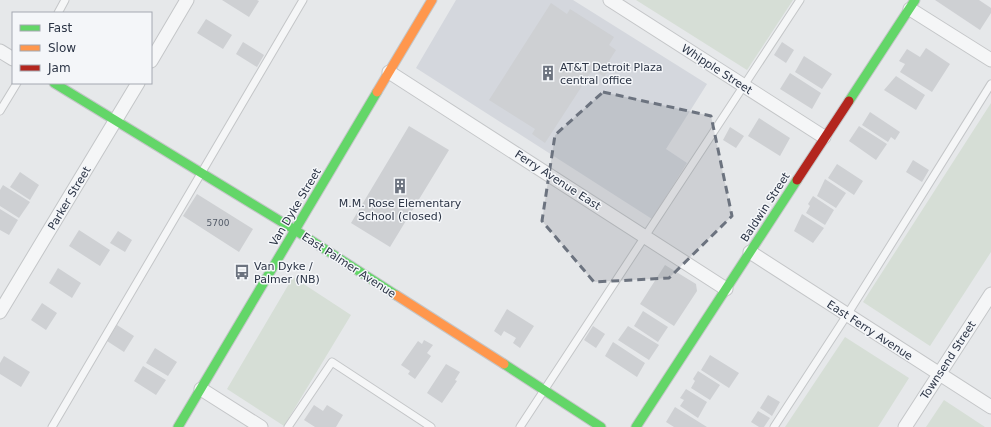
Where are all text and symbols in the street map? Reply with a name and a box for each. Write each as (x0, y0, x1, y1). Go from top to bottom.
legend (12, 12, 152, 84)
text: Fast (48, 21, 72, 35)
text: Slow (48, 41, 76, 55)
street label: Whipple Street (679, 42, 755, 97)
text: Jam (47, 61, 71, 75)
place label: AT&T Detroit Plaza central office (560, 61, 663, 87)
building icon: AT&T Detroit Plaza central office (539, 64, 557, 82)
street label: Ferry Avenue East (512, 148, 604, 213)
street label: Parker Street (45, 164, 94, 232)
street label: Van Dyke Street (267, 165, 324, 249)
street label: Baldwin Street (738, 169, 793, 244)
building icon: M.M. Rose Elementary School (closed) (391, 177, 409, 195)
place label: M.M. Rose Elementary School (closed) (339, 197, 462, 223)
house number: 5700 (207, 218, 230, 228)
street label: East Palmer Avenue (299, 230, 398, 301)
place label: Van Dyke / Palmer (NB) (254, 260, 320, 286)
bus stop icon: Van Dyke / Palmer (NB) (233, 263, 251, 281)
street label: East Ferry Avenue (824, 298, 915, 363)
street label: Townsend Street (918, 318, 979, 403)

